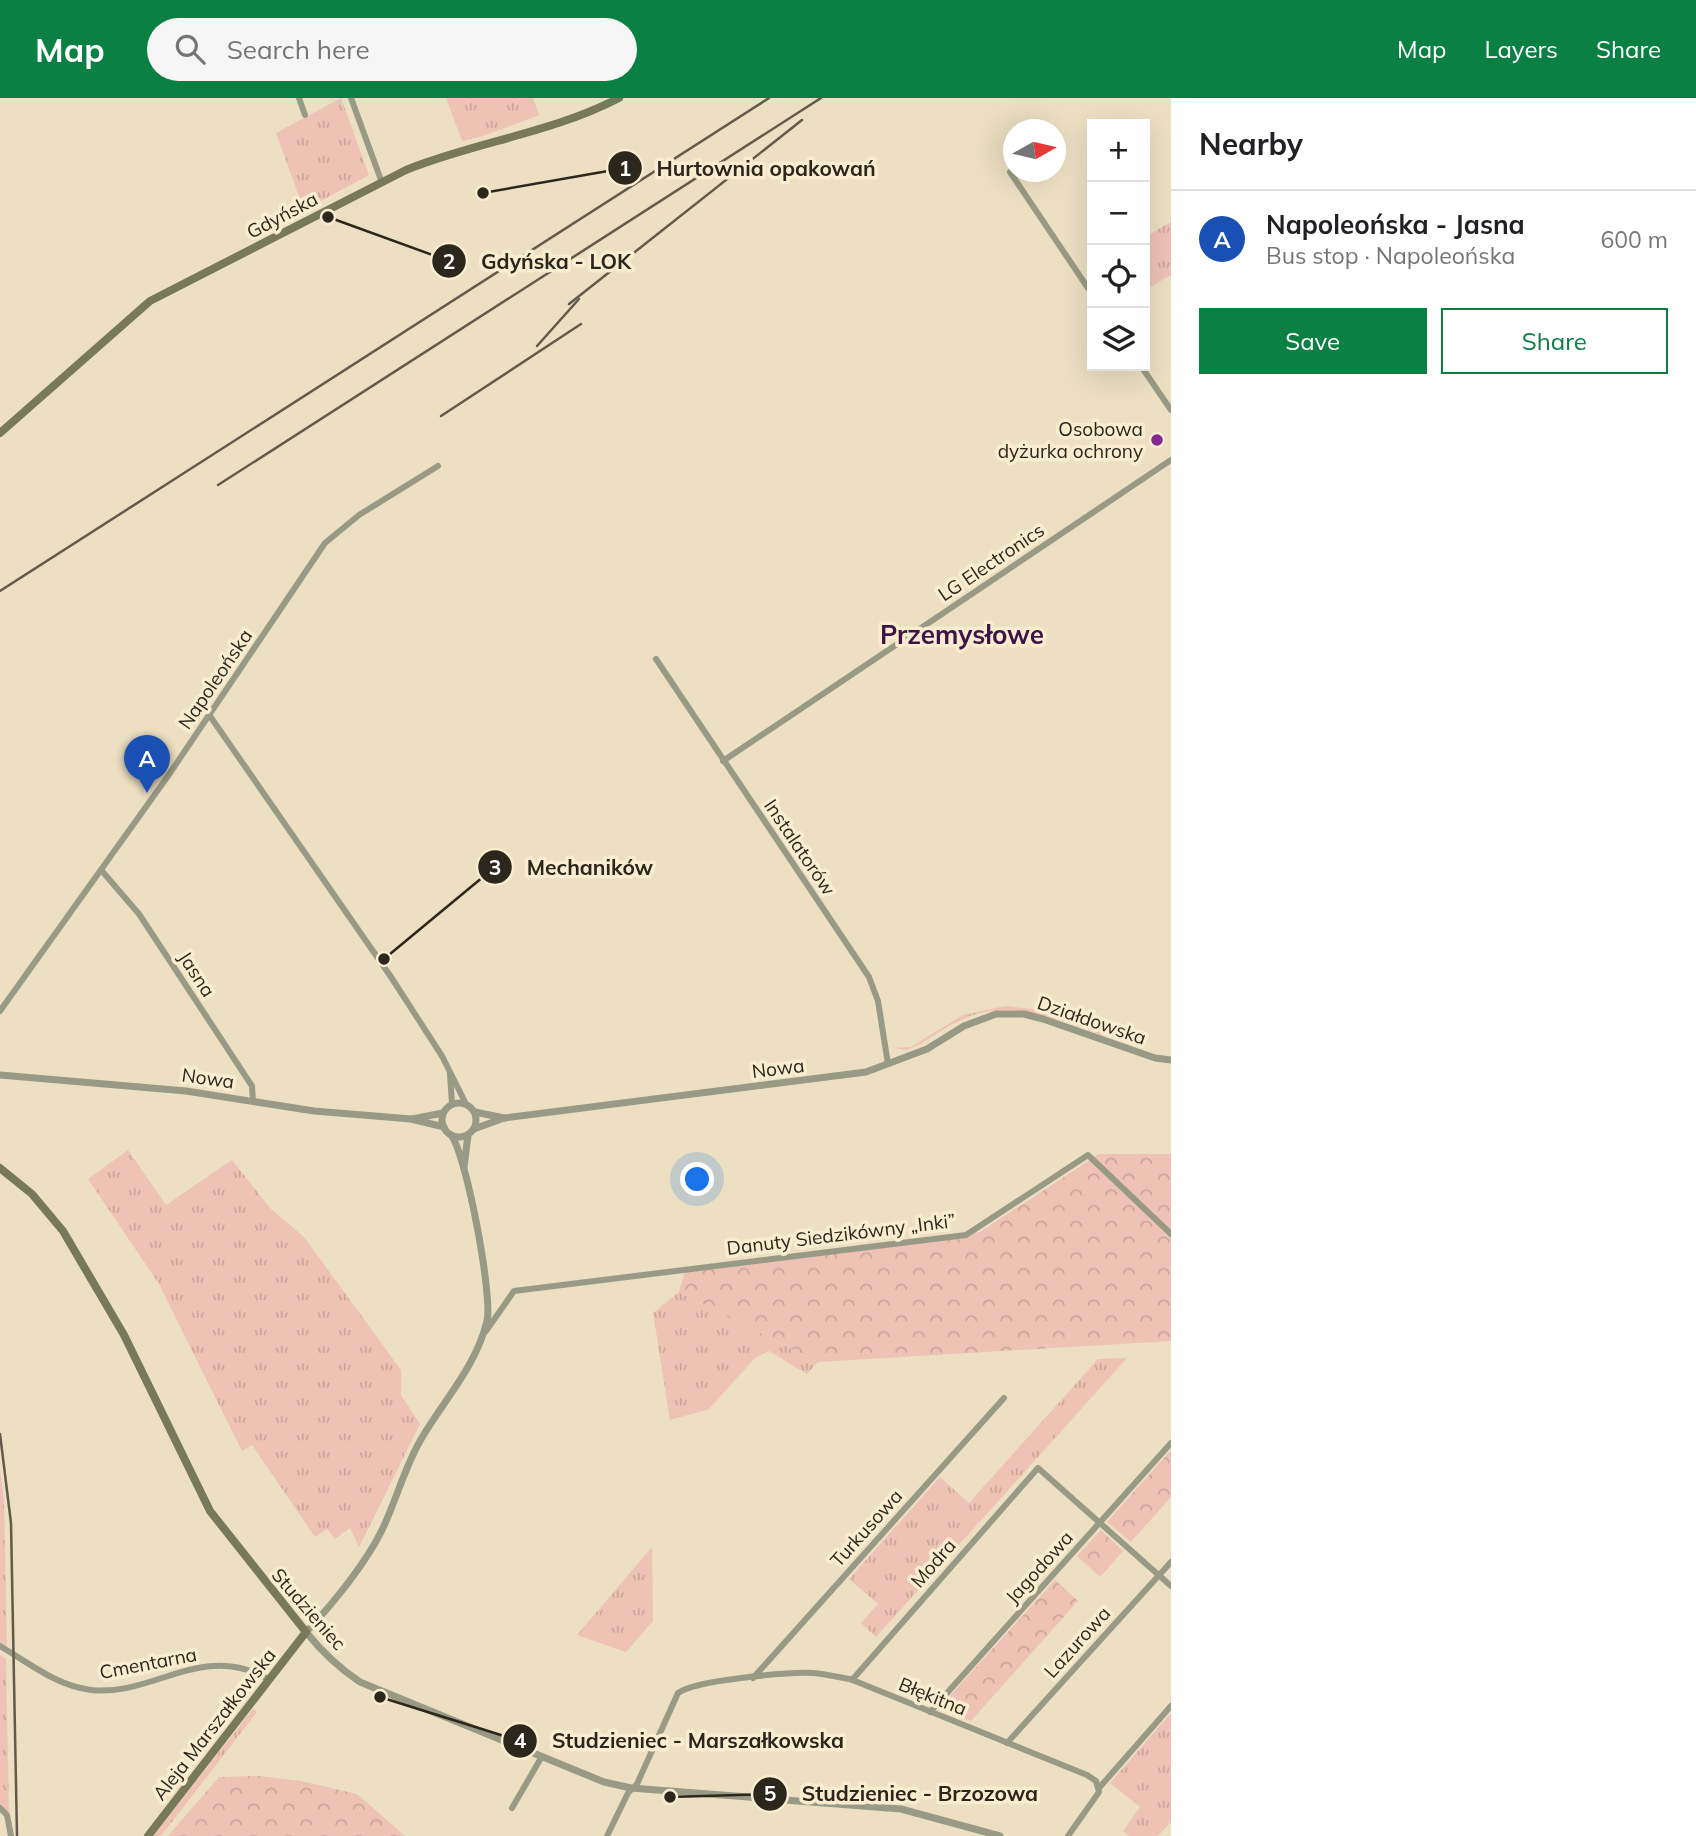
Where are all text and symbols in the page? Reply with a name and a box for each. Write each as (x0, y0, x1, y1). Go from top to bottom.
search box (147, 18, 637, 81)
text: Map (35, 29, 105, 70)
icon: search (171, 30, 209, 68)
text: Search here (227, 33, 370, 66)
text: Map (1397, 34, 1446, 64)
text: Layers (1484, 34, 1558, 64)
text: Share (1596, 34, 1661, 64)
north arrow (1003, 119, 1066, 182)
map controls (1087, 119, 1150, 371)
button: + (1087, 119, 1150, 182)
text: Nearby (1199, 125, 1303, 163)
callout: Hurtownia opakowań (607, 147, 889, 189)
text: 1 (619, 155, 631, 181)
text: Hurtownia opakowań (656, 155, 876, 181)
button: − (1087, 182, 1150, 245)
street label: Gdyńska (242, 186, 322, 244)
text: Napoleońska - Jasna (1266, 208, 1525, 241)
text: A (1213, 225, 1231, 254)
text: 600 m (1600, 225, 1668, 254)
callout: Gdyńska - LOK (432, 240, 645, 282)
text: Bus stop · Napoleońska (1266, 241, 1515, 270)
button: locate (1087, 245, 1150, 308)
text: 2 (443, 248, 455, 274)
text: Gdyńska - LOK (481, 248, 632, 274)
button: layers (1087, 308, 1150, 371)
button: Save (1199, 308, 1427, 374)
button: Share (1441, 308, 1668, 374)
place label: Osobowa dyżurka ochrony (998, 417, 1143, 463)
marker: Osobowa dyżurka ochrony (1149, 432, 1165, 448)
street label: LG Electronics (933, 518, 1049, 606)
district label: Przemysłowe (880, 618, 1044, 651)
street label: Napoleońska (173, 625, 257, 733)
pin: A (124, 735, 170, 793)
street label: Instalatorów (759, 794, 841, 900)
callout: Mechaników (478, 846, 667, 888)
text: 3 (489, 854, 501, 880)
text: Mechaników (527, 854, 654, 880)
street label: Jasna (173, 947, 221, 1001)
street label: Działdowska (1034, 990, 1150, 1050)
street label: Nowa (750, 1053, 806, 1083)
street label: Nowa (180, 1062, 236, 1094)
your location (680, 1162, 714, 1196)
street label: Danuty Siedzikówny „Inki” (725, 1208, 957, 1260)
street label: Turkusowa (825, 1484, 907, 1572)
street label: Jagodowa (1000, 1526, 1078, 1608)
street label: Modra (905, 1534, 961, 1592)
street label: Studzieniec (267, 1563, 351, 1655)
street label: Lazurowa (1039, 1601, 1115, 1683)
street label: Cmentarna (97, 1642, 199, 1684)
street label: Aleja Marszałkowska (147, 1643, 281, 1805)
street label: Błękitna (895, 1672, 971, 1720)
callout: Studzieniec - Marszałkowska (503, 1720, 858, 1762)
text: 4 (514, 1727, 527, 1753)
text: Studzieniec - Marszałkowska (552, 1727, 844, 1753)
callout: Studzieniec - Brzozowa (752, 1773, 1052, 1815)
text: 5 (764, 1780, 776, 1806)
text: Studzieniec - Brzozowa (802, 1780, 1038, 1806)

